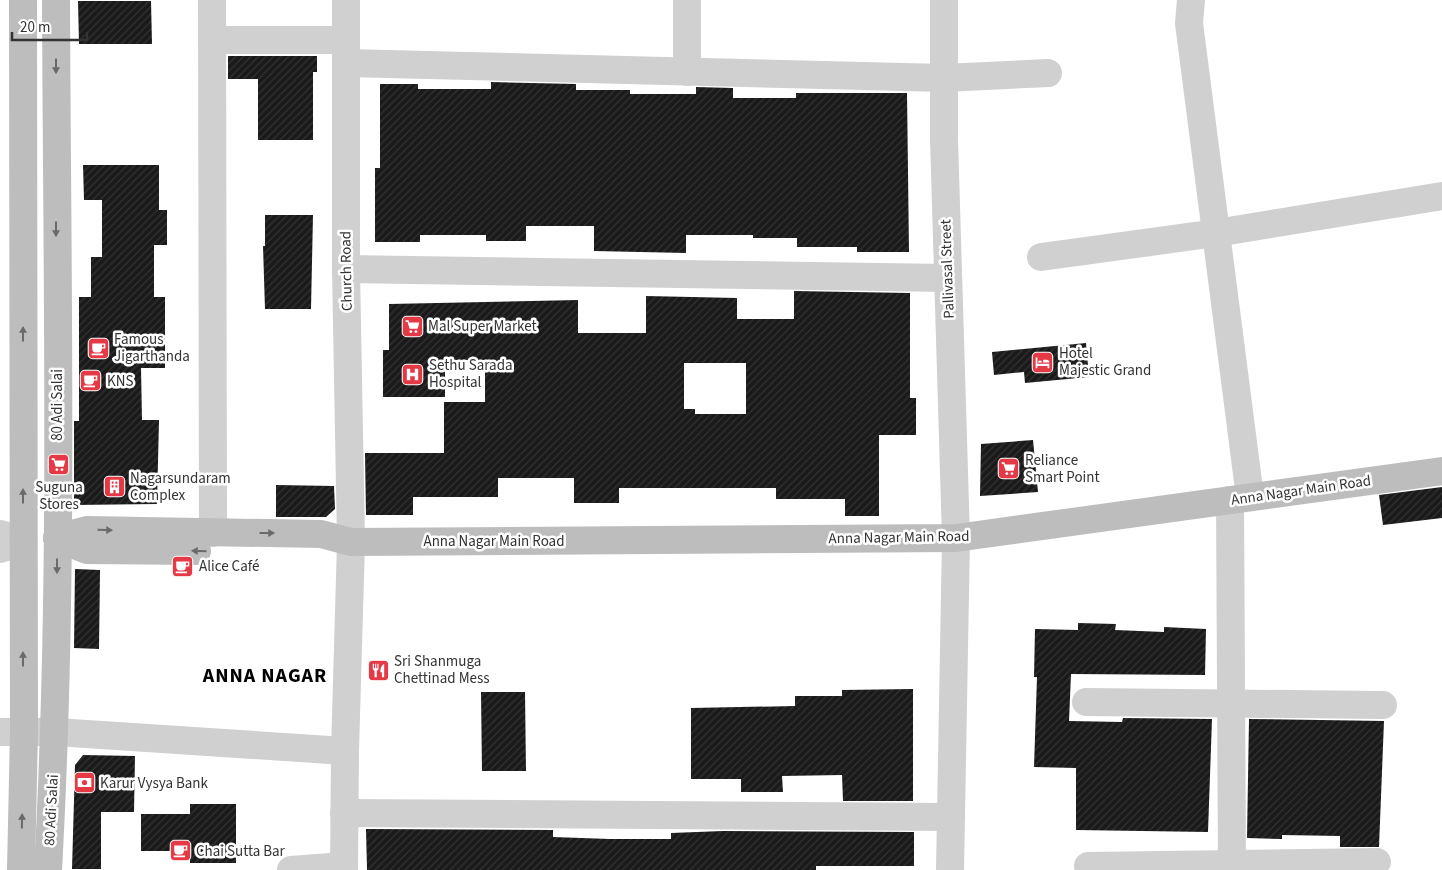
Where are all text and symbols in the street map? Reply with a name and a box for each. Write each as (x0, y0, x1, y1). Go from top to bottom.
scale bar (12, 10, 88, 42)
text: 20 m (20, 17, 50, 38)
one-way arrow (52, 58, 60, 74)
street label: Pallivasal Street (935, 219, 960, 319)
one-way arrow (53, 221, 61, 237)
street label: Church Road (335, 231, 358, 311)
supermarket icon: Mal Super Market (400, 314, 424, 338)
place label: Mal Super Market (428, 316, 537, 337)
one-way arrow (19, 326, 27, 342)
place label: Famous Jigarthanda (114, 329, 190, 367)
cafe icon: Famous Jigarthanda (86, 336, 110, 360)
place label: Hotel Majestic Grand (1059, 343, 1151, 381)
hotel icon: Hotel Majestic Grand (1031, 350, 1055, 374)
place label: Sethu Sarada Hospital (429, 355, 513, 393)
hospital icon: Sethu Sarada Hospital (401, 362, 425, 386)
street label: 80 Adi Salai (47, 369, 68, 441)
cafe icon: KNS (79, 369, 103, 393)
place label: KNS (107, 371, 133, 392)
place label: Reliance Smart Point (1025, 450, 1100, 488)
supermarket icon: Suguna Stores (47, 452, 71, 476)
supermarket icon: Reliance Smart Point (997, 457, 1021, 481)
place label: Nagarsundaram Complex (130, 468, 231, 506)
street label: Anna Nagar Main Road (1230, 470, 1372, 511)
building icon: Nagarsundaram Complex (102, 475, 126, 499)
place label: Suguna Stores (35, 477, 83, 515)
one-way arrow (19, 488, 27, 504)
street label: Anna Nagar Main Road (828, 526, 970, 549)
one-way arrow (97, 527, 113, 535)
one-way arrow (260, 529, 276, 537)
street label: Anna Nagar Main Road (423, 531, 565, 552)
one-way arrow (191, 547, 207, 555)
cafe icon: Alice Café (171, 554, 195, 578)
place label: Alice Café (199, 556, 259, 577)
one-way arrow (53, 558, 61, 574)
one-way arrow (19, 651, 27, 667)
place label: Sri Shanmuga Chettinad Mess (394, 651, 490, 689)
restaurant icon: Sri Shanmuga Chettinad Mess (366, 658, 390, 682)
district label: ANNA NAGAR (202, 662, 327, 690)
bank icon: Karur Vysya Bank (72, 771, 96, 795)
place label: Karur Vysya Bank (100, 773, 209, 794)
street label: 80 Adi Salai (39, 774, 64, 846)
one-way arrow (18, 813, 26, 829)
cafe icon: Chai Sutta Bar (168, 839, 192, 863)
place label: Chai Sutta Bar (196, 841, 286, 862)

